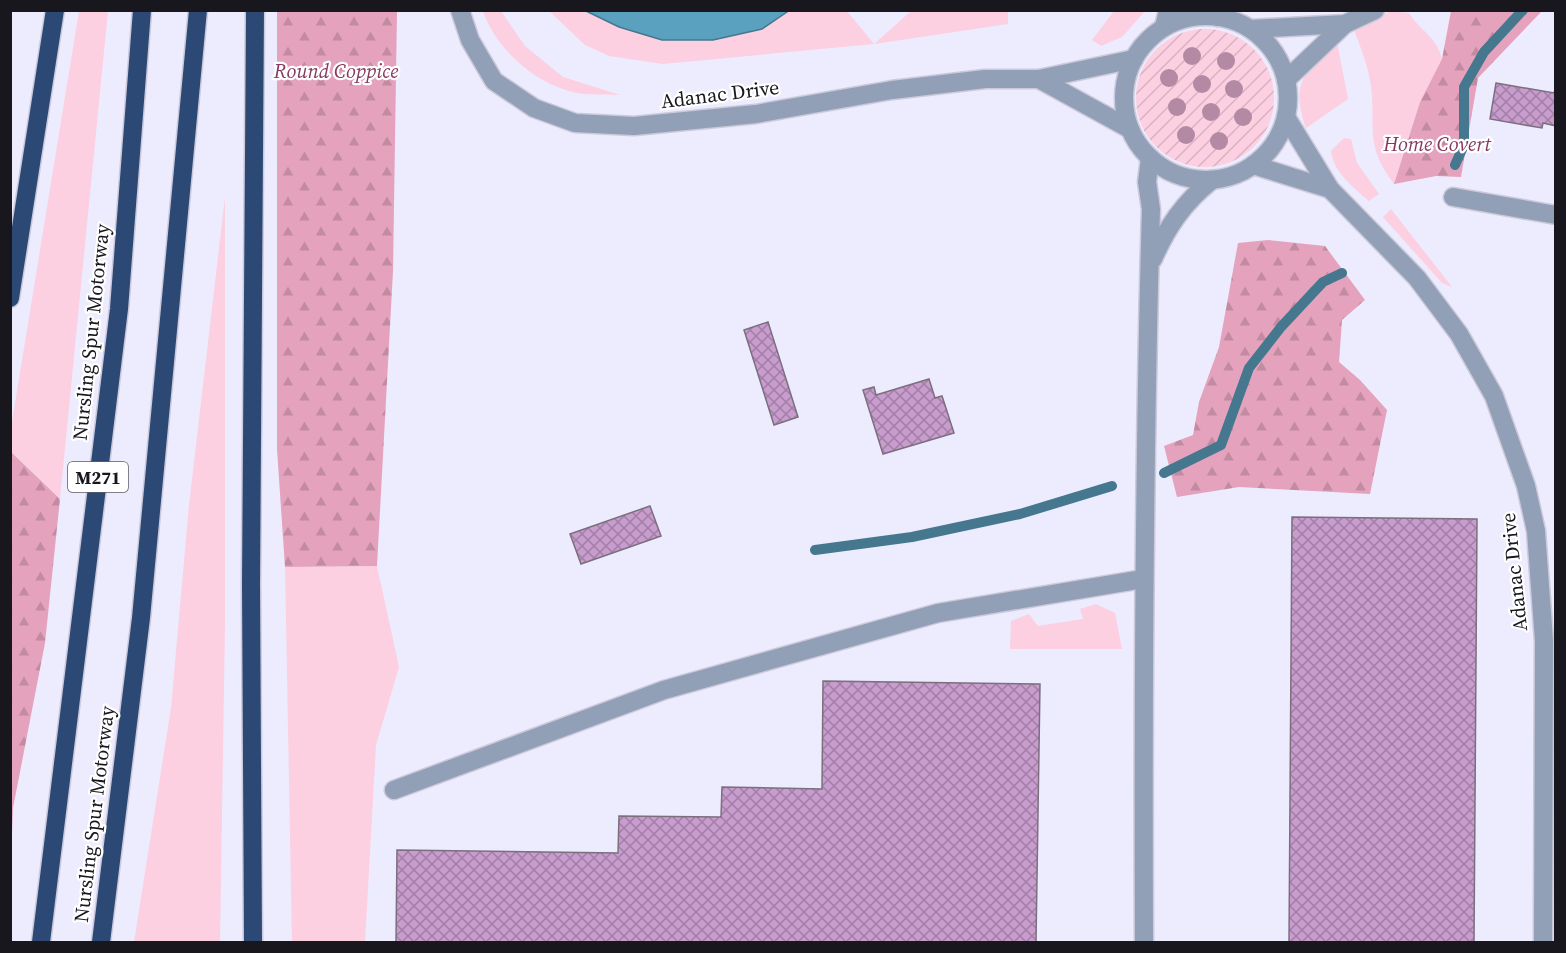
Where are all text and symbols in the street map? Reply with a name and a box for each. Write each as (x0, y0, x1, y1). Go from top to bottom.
park label: Round Coppice (273, 57, 398, 85)
street label: Adanac Drive (659, 73, 781, 115)
park label: Home Covert (1382, 130, 1492, 158)
street label: Nursling Spur Motorway (66, 222, 116, 442)
road number: M271 (68, 462, 128, 492)
street label: Adanac Drive (1494, 511, 1534, 633)
street label: Nursling Spur Motorway (67, 703, 121, 924)

